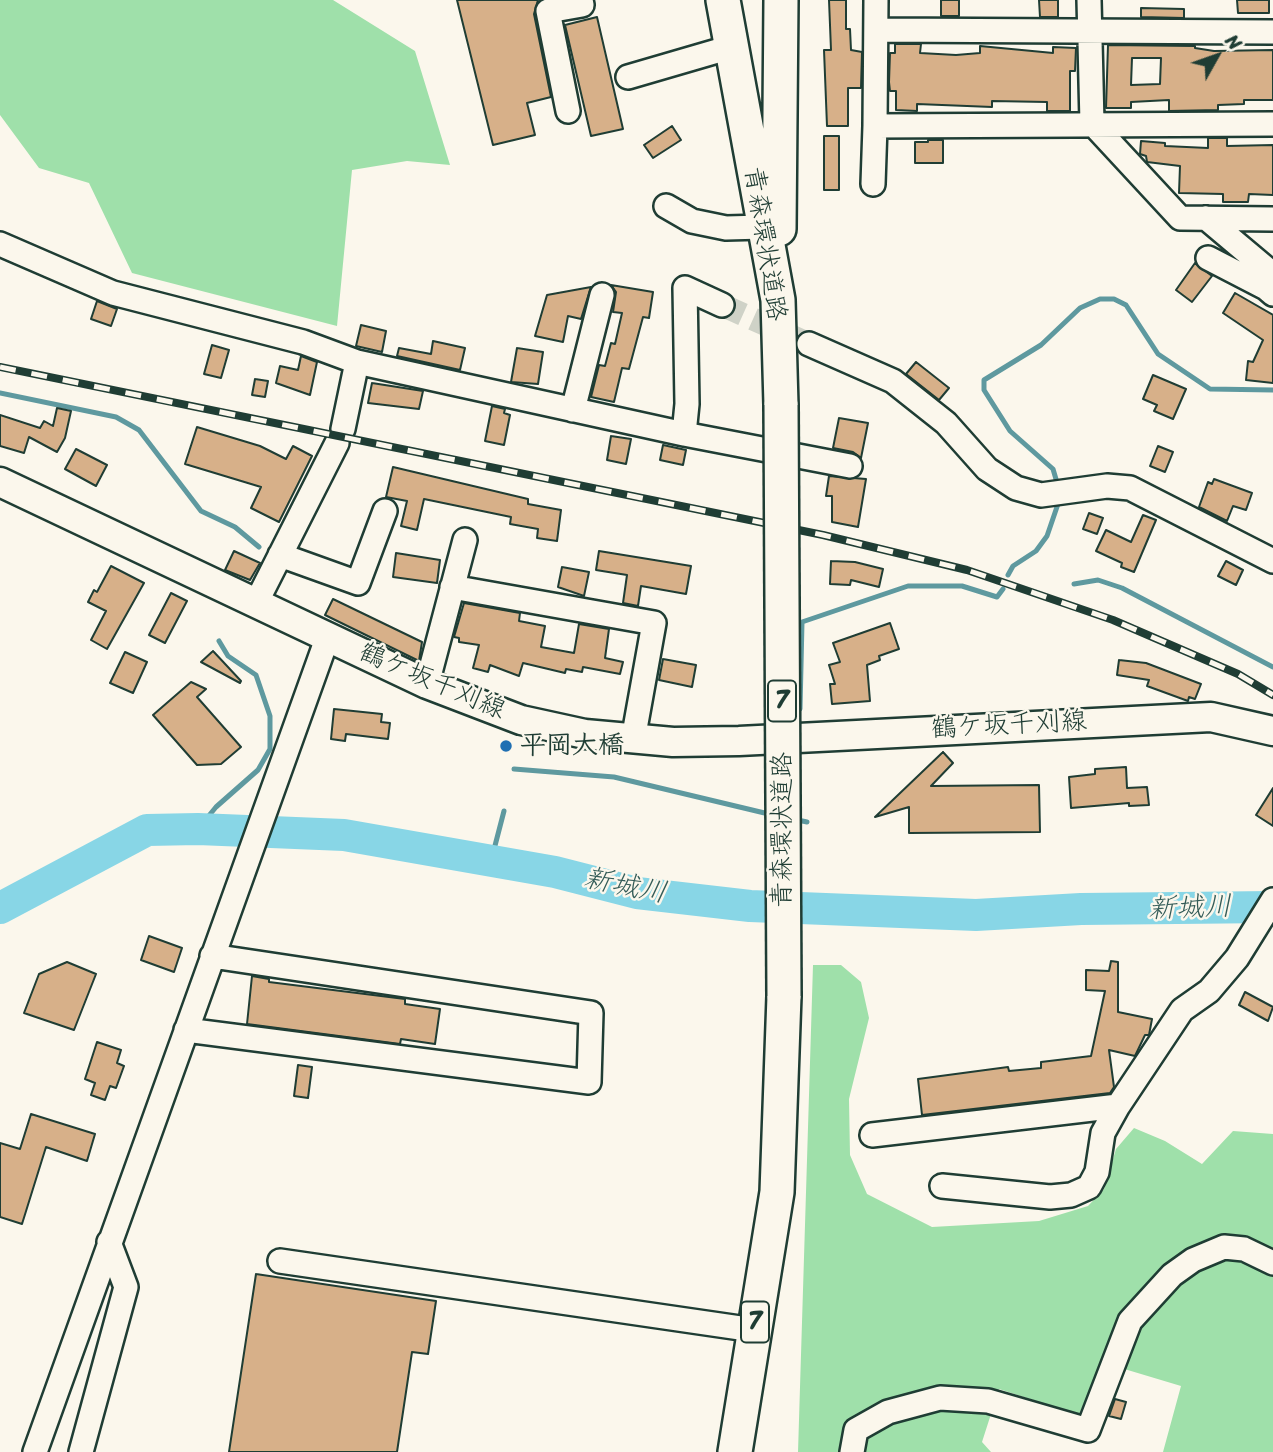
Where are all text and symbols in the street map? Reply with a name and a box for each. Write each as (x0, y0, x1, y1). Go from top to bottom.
north arrow (1182, 21, 1252, 91)
text: N (1217, 27, 1250, 58)
street label: 青森環状道路 (736, 165, 792, 323)
street label: 鶴ケ坂千刈線 (354, 637, 510, 727)
road number: 7 (768, 680, 796, 722)
street label: 鶴ケ坂千刈線 (930, 706, 1088, 746)
place label: 平岡大橋 (520, 730, 624, 762)
marker: 平岡大橋 (498, 738, 514, 754)
street label: 青森環状道路 (767, 752, 799, 908)
water label: 新城川 (581, 862, 669, 912)
water label: 新城川 (1147, 891, 1233, 927)
road number: 7 (741, 1302, 769, 1342)

